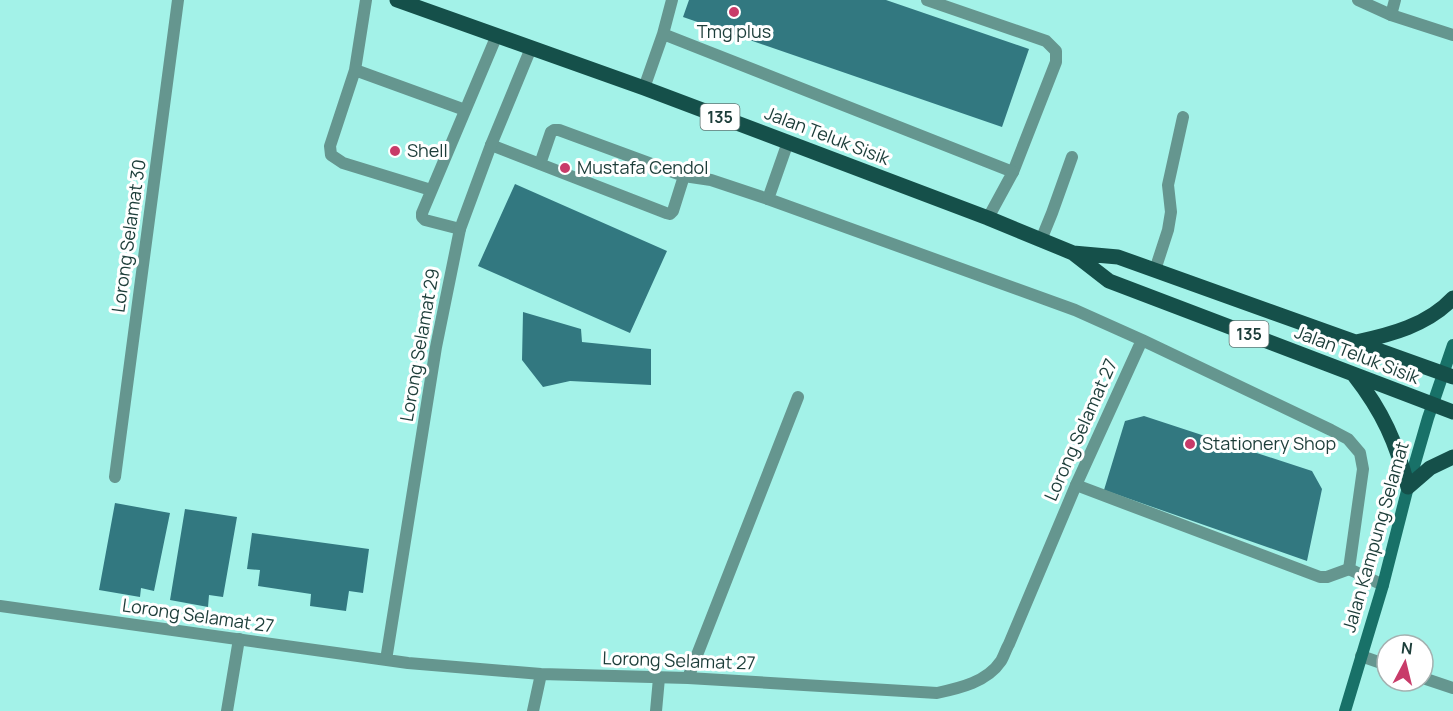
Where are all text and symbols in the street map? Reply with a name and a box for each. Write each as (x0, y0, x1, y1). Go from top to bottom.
marker: Tmg plus (727, 5, 741, 19)
place label: Tmg plus (697, 19, 771, 43)
street label: Jalan Teluk Sisik (761, 100, 894, 170)
road number: 135 (700, 104, 740, 130)
place label: Shell (407, 138, 448, 162)
marker: Shell (388, 144, 402, 158)
place label: Mustafa Cendol (577, 155, 708, 179)
street label: Lorong Selamat 30 (105, 158, 151, 314)
marker: Mustafa Cendol (558, 161, 572, 175)
street label: Lorong Selamat 29 (394, 266, 444, 423)
street label: Jalan Teluk Sisik (1291, 319, 1424, 389)
road number: 135 (1230, 321, 1268, 347)
street label: Lorong Selamat 27 (1038, 355, 1122, 504)
place label: Stationery Shop (1202, 431, 1336, 455)
marker: Stationery Shop (1183, 437, 1197, 451)
street label: Jalan Kampung Selamat (1336, 439, 1414, 635)
street label: Lorong Selamat 27 (121, 592, 276, 638)
north arrow (1375, 633, 1435, 693)
text: N (1400, 636, 1414, 660)
street label: Lorong Selamat 27 (602, 645, 756, 675)

